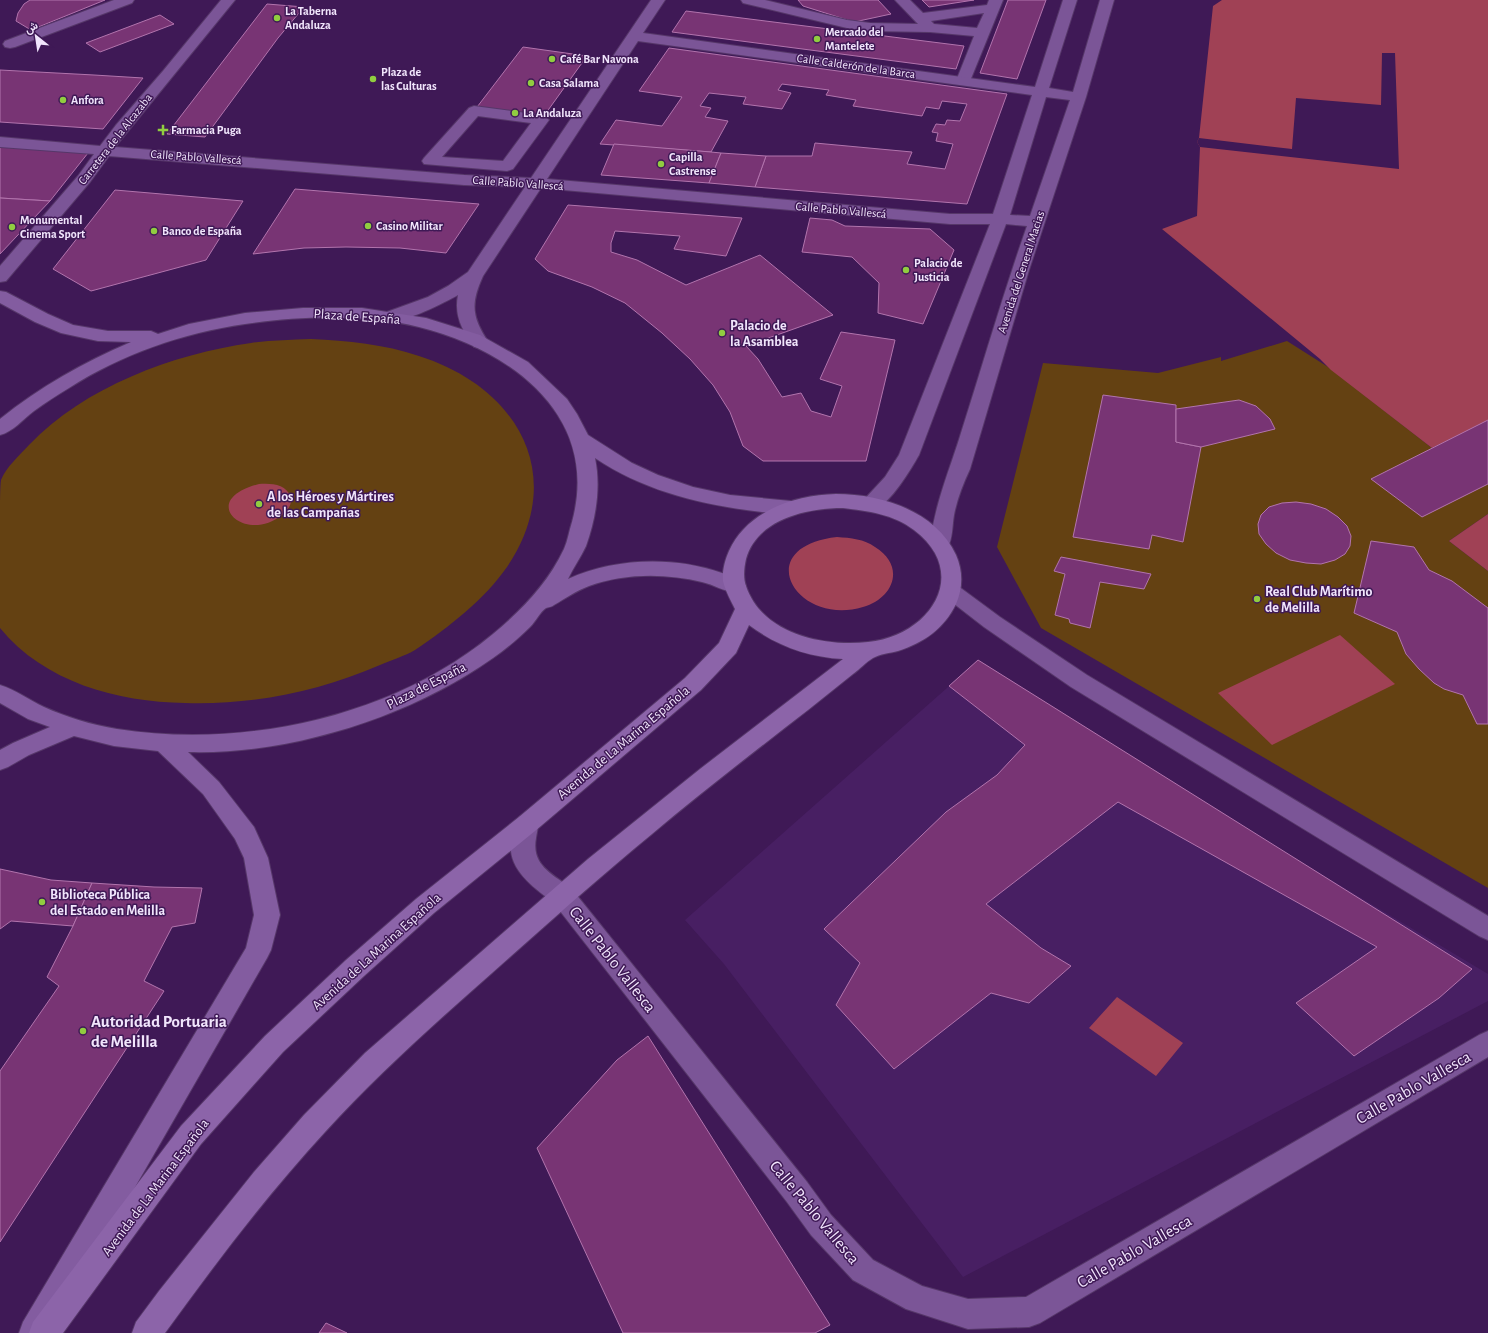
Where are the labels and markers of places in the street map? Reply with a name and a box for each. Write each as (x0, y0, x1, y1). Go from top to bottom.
place label: La Taberna Andaluza (285, 5, 337, 31)
marker: La Taberna Andaluza (272, 13, 282, 23)
place label: Mercado del Mantelete (825, 26, 884, 52)
marker: Mercado del Mantelete (812, 34, 822, 44)
place label: Café Bar Navona (560, 53, 639, 65)
marker: Café Bar Navona (547, 54, 557, 64)
place label: Plaza de las Culturas (381, 66, 437, 92)
marker: Plaza de las Culturas (368, 74, 378, 84)
place label: Casa Salama (539, 77, 599, 89)
marker: Casa Salama (526, 78, 536, 88)
place label: Anfora (71, 94, 104, 106)
marker: Anfora (58, 95, 68, 105)
place label: La Andaluza (523, 107, 582, 119)
marker: La Andaluza (510, 108, 520, 118)
place label: Farmacia Puga (171, 124, 242, 136)
marker: Farmacia Puga (158, 125, 168, 135)
place label: Capilla Castrense (669, 151, 716, 177)
marker: Capilla Castrense (656, 159, 666, 169)
place label: Monumental Cinema Sport (20, 214, 85, 240)
place label: Casino Militar (376, 220, 444, 232)
marker: Casino Militar (363, 221, 373, 231)
marker: Monumental Cinema Sport (7, 222, 17, 232)
place label: Banco de España (162, 225, 242, 237)
marker: Banco de España (149, 226, 159, 236)
place label: Palacio de Justicia (914, 257, 963, 283)
marker: Palacio de Justicia (901, 265, 911, 275)
place label: Palacio de la Asamblea (730, 319, 799, 349)
marker: Palacio de la Asamblea (717, 328, 727, 338)
place label: A los Héroes y Mártires de las Campañas (267, 490, 394, 520)
marker: A los Héroes y Mártires de las Campañas (254, 499, 264, 509)
place label: Real Club Marítimo de Melilla (1265, 585, 1373, 615)
marker: Real Club Marítimo de Melilla (1252, 594, 1262, 604)
place label: Biblioteca Pública del Estado en Melilla (50, 888, 165, 918)
marker: Biblioteca Pública del Estado en Melilla (37, 897, 47, 907)
place label: Autoridad Portuaria de Melilla (91, 1013, 227, 1050)
marker: Autoridad Portuaria de Melilla (78, 1026, 88, 1036)

